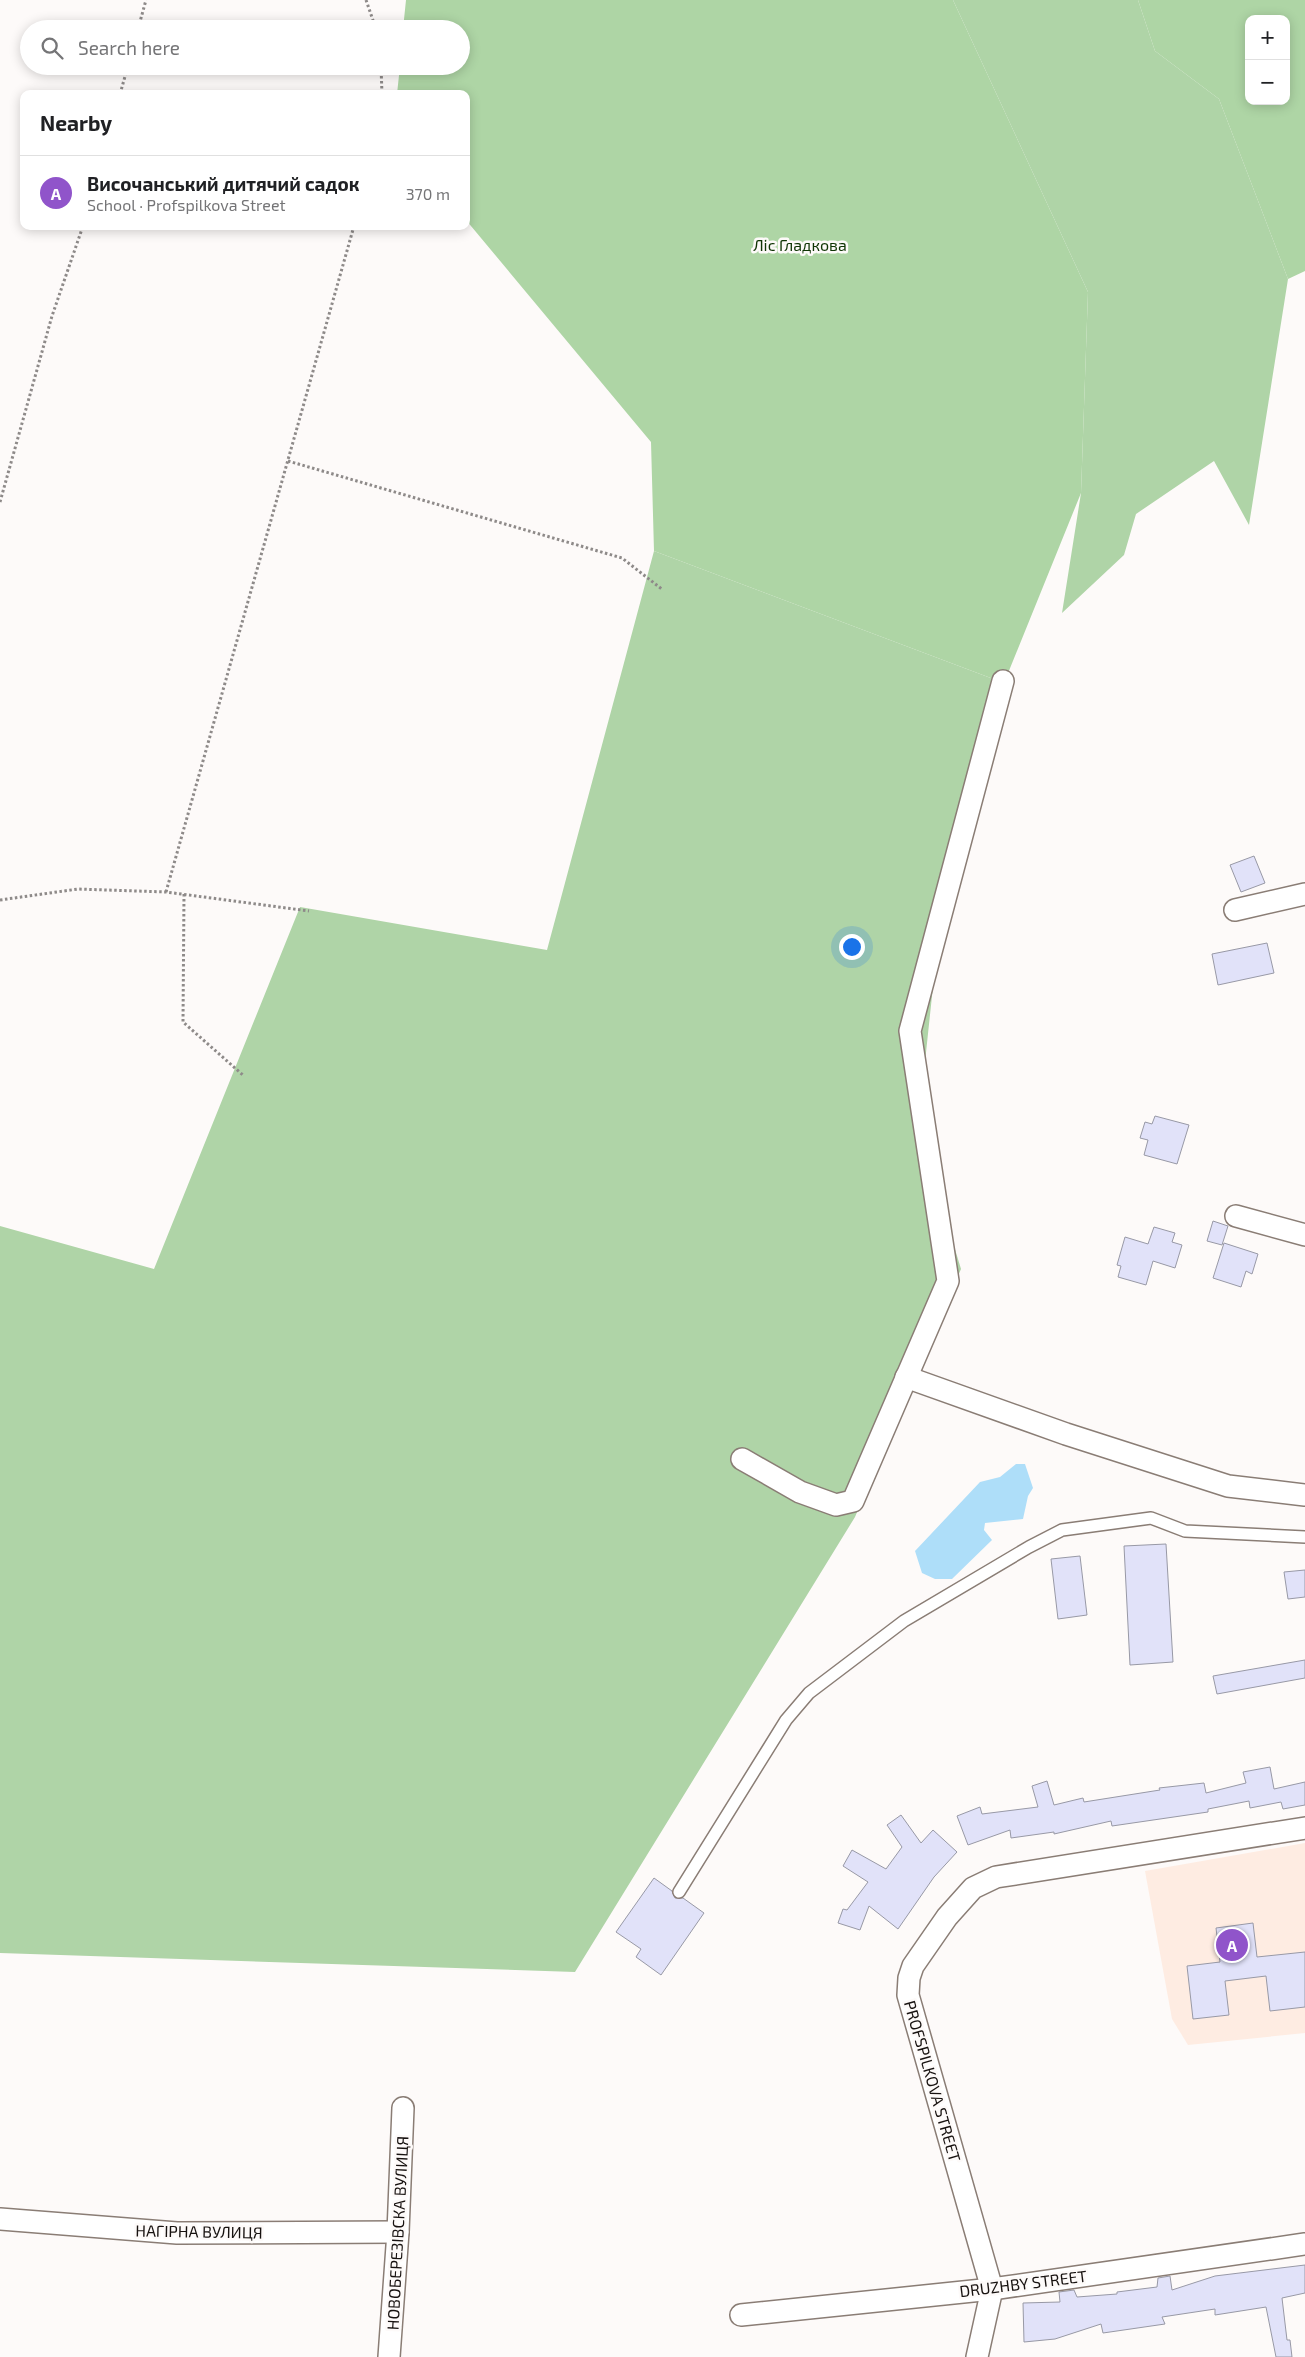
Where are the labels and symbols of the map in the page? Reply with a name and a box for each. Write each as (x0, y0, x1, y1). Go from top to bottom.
park label: Ліс Гладкова (753, 235, 847, 254)
your location (839, 934, 865, 960)
pin: A (1216, 1926, 1248, 1964)
street label: PROFSPILKOVA STREET (901, 1998, 965, 2164)
street label: НОВОБЕРЕЗІВСКА ВУЛИЦЯ (382, 2135, 412, 2331)
street label: НАГІРНА ВУЛИЦЯ (135, 2220, 263, 2242)
street label: DRUZHBY STREET (958, 2266, 1088, 2300)

